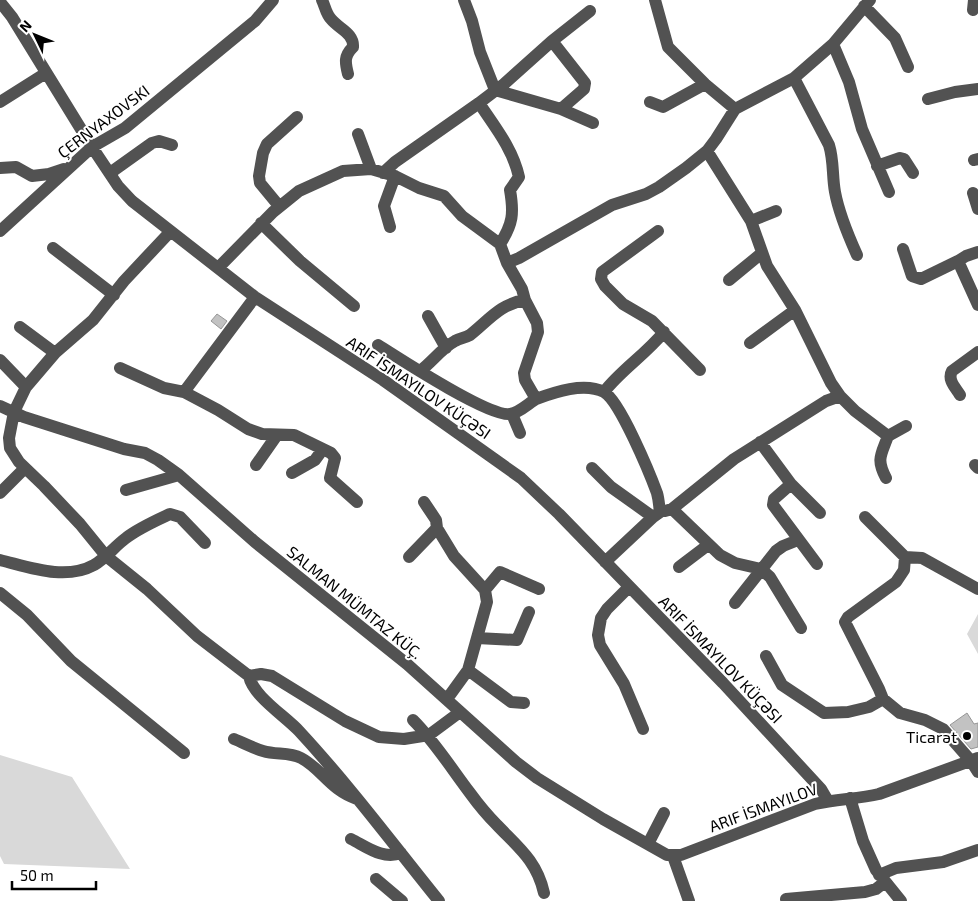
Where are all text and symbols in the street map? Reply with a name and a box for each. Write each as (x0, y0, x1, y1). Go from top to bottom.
north arrow (10, 10, 60, 60)
text: N (15, 16, 35, 35)
street label: ÇERNYAXOVSKI (53, 80, 153, 162)
street label: ARIF İSMAYILOV KÜÇƏSI (343, 332, 495, 443)
street label: SALMAN MÜMTAZ KÜÇ. (283, 542, 426, 663)
street label: ARIF İSMAYILOV KÜÇƏSI (655, 591, 787, 727)
place label: Ticarət (906, 727, 957, 746)
marker: Ticarət (961, 730, 973, 742)
street label: ARIF İSMAYILOV (706, 779, 820, 835)
scale bar (12, 858, 96, 890)
text: 50 m (20, 866, 54, 884)

